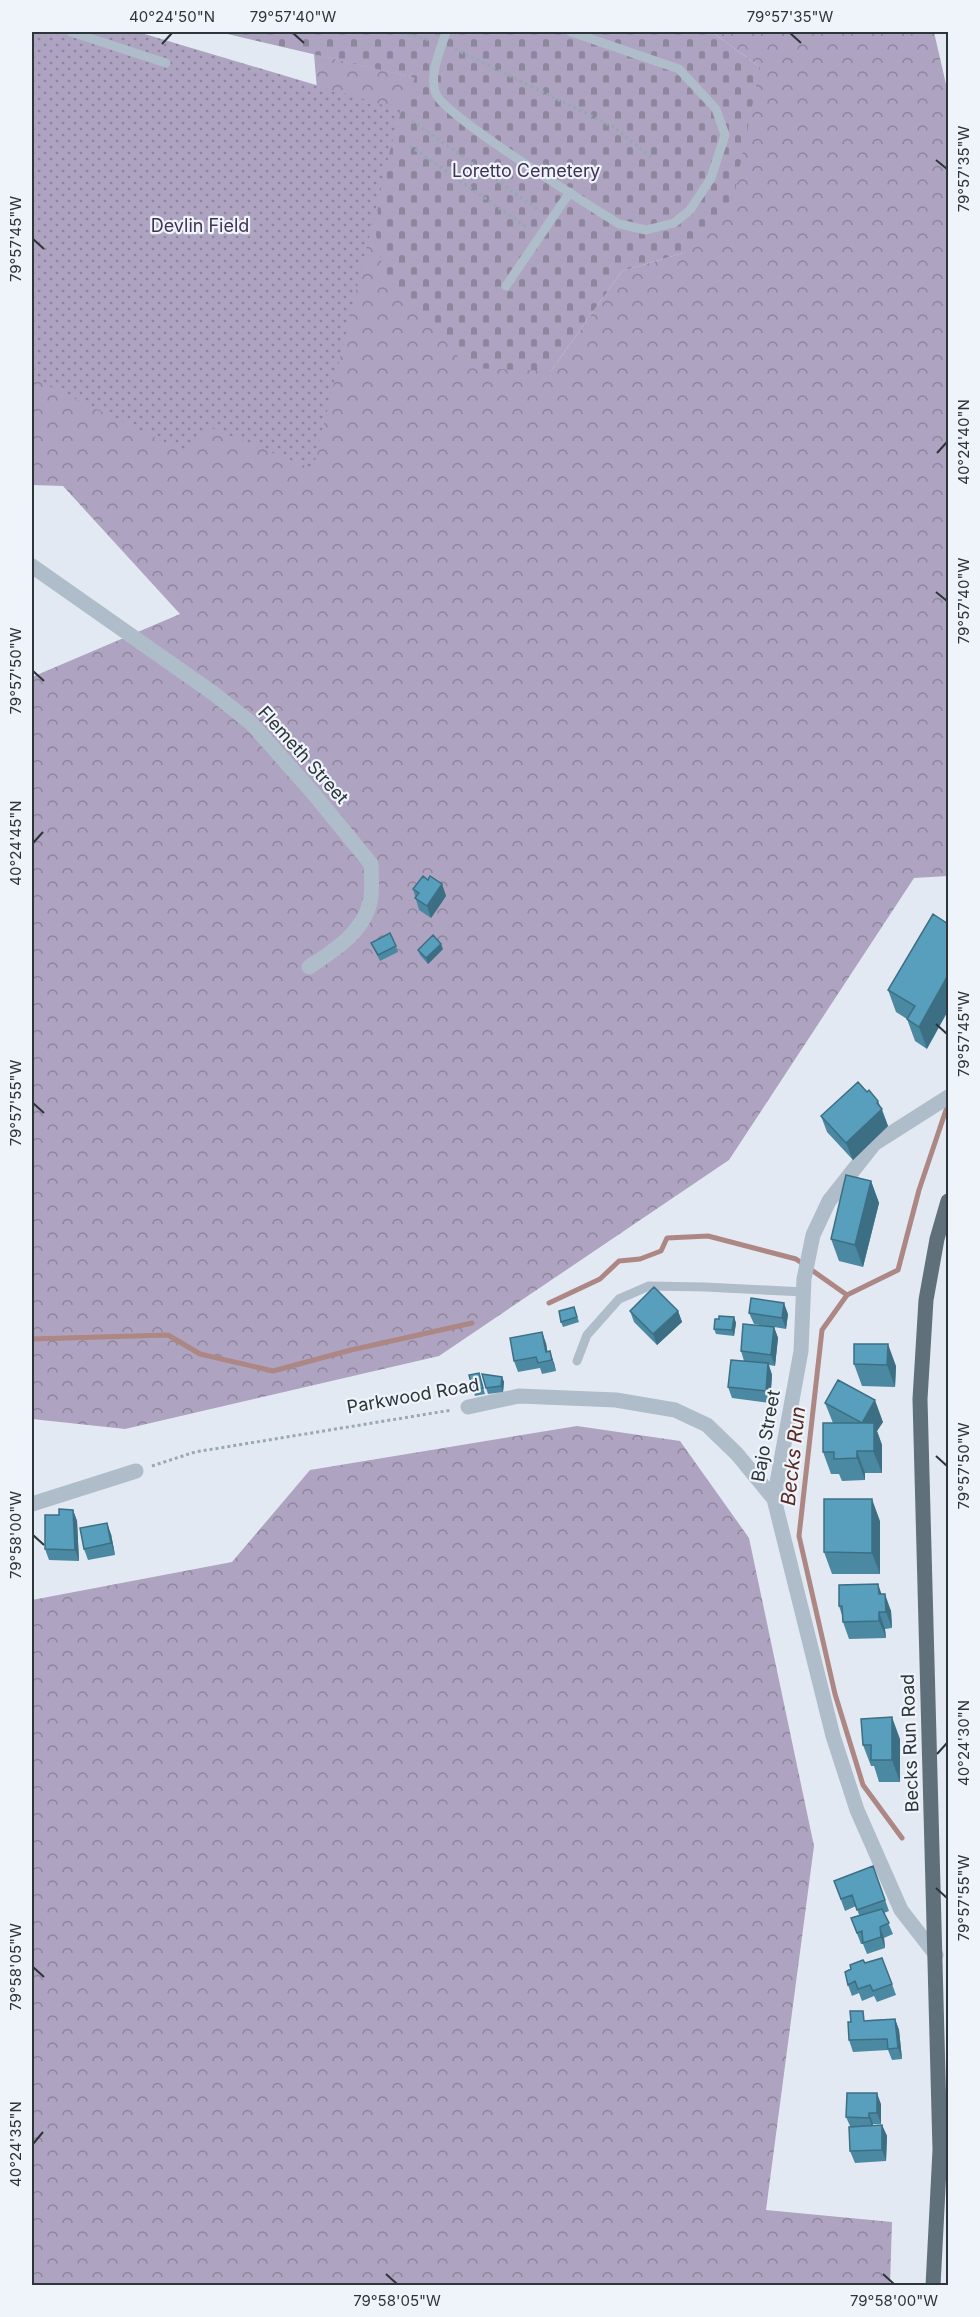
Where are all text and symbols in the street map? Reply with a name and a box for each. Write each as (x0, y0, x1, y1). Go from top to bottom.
text: 40°24'50"N (129, 7, 215, 26)
text: 79°57'40"W (250, 7, 336, 26)
text: 79°57'35"W (747, 7, 834, 26)
text: 79°57'35"W (954, 125, 973, 212)
park label: Loretto Cemetery (452, 160, 600, 181)
text: 79°57'45"W (6, 196, 25, 282)
park label: Devlin Field (151, 215, 249, 236)
text: 40°24'40"N (954, 399, 973, 485)
text: 79°57'40"W (954, 558, 973, 644)
text: 79°57'50"W (6, 627, 25, 714)
street label: Flemeth Street (254, 702, 353, 808)
text: 40°24'45"N (6, 800, 25, 886)
text: 79°57'45"W (954, 991, 973, 1077)
text: 79°57'55"W (6, 1059, 25, 1146)
street label: Parkwood Road (345, 1374, 481, 1417)
street label: Bajo Street (747, 1388, 784, 1483)
water label: Becks Run (776, 1405, 810, 1507)
text: 79°57'50"W (954, 1422, 973, 1509)
text: 79°58'00"W (6, 1491, 25, 1579)
street label: Becks Run Road (897, 1674, 922, 1813)
text: 40°24'30"N (954, 1700, 973, 1786)
text: 79°57'55"W (954, 1854, 973, 1941)
text: 79°58'05"W (6, 1923, 25, 2011)
text: 40°24'35"N (6, 2101, 25, 2187)
text: 79°58'05"W (353, 2291, 441, 2310)
text: 79°58'00"W (850, 2291, 938, 2310)

